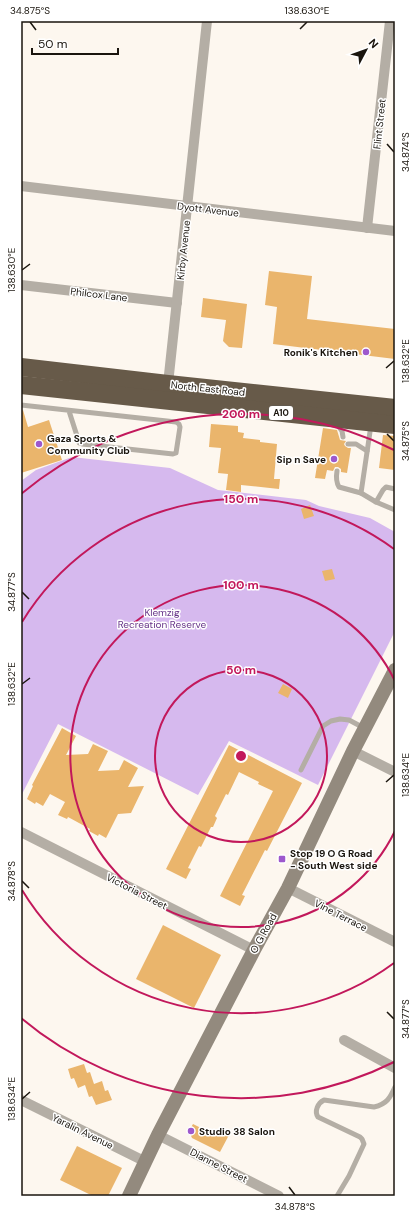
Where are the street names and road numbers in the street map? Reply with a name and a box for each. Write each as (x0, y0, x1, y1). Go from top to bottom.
street label: Flint Street (370, 98, 389, 150)
street label: Dyott Avenue (176, 199, 240, 220)
street label: Kirby Avenue (174, 219, 193, 281)
street label: Philcox Lane (70, 285, 129, 304)
street label: North East Road (170, 378, 246, 399)
road number: A10 (269, 406, 293, 420)
street label: Victoria Street (104, 870, 170, 912)
street label: Vine Terrace (312, 897, 370, 934)
street label: O G Road (247, 911, 280, 956)
street label: Yaralin Avenue (50, 1111, 116, 1152)
street label: Dianne Street (188, 1145, 250, 1186)

